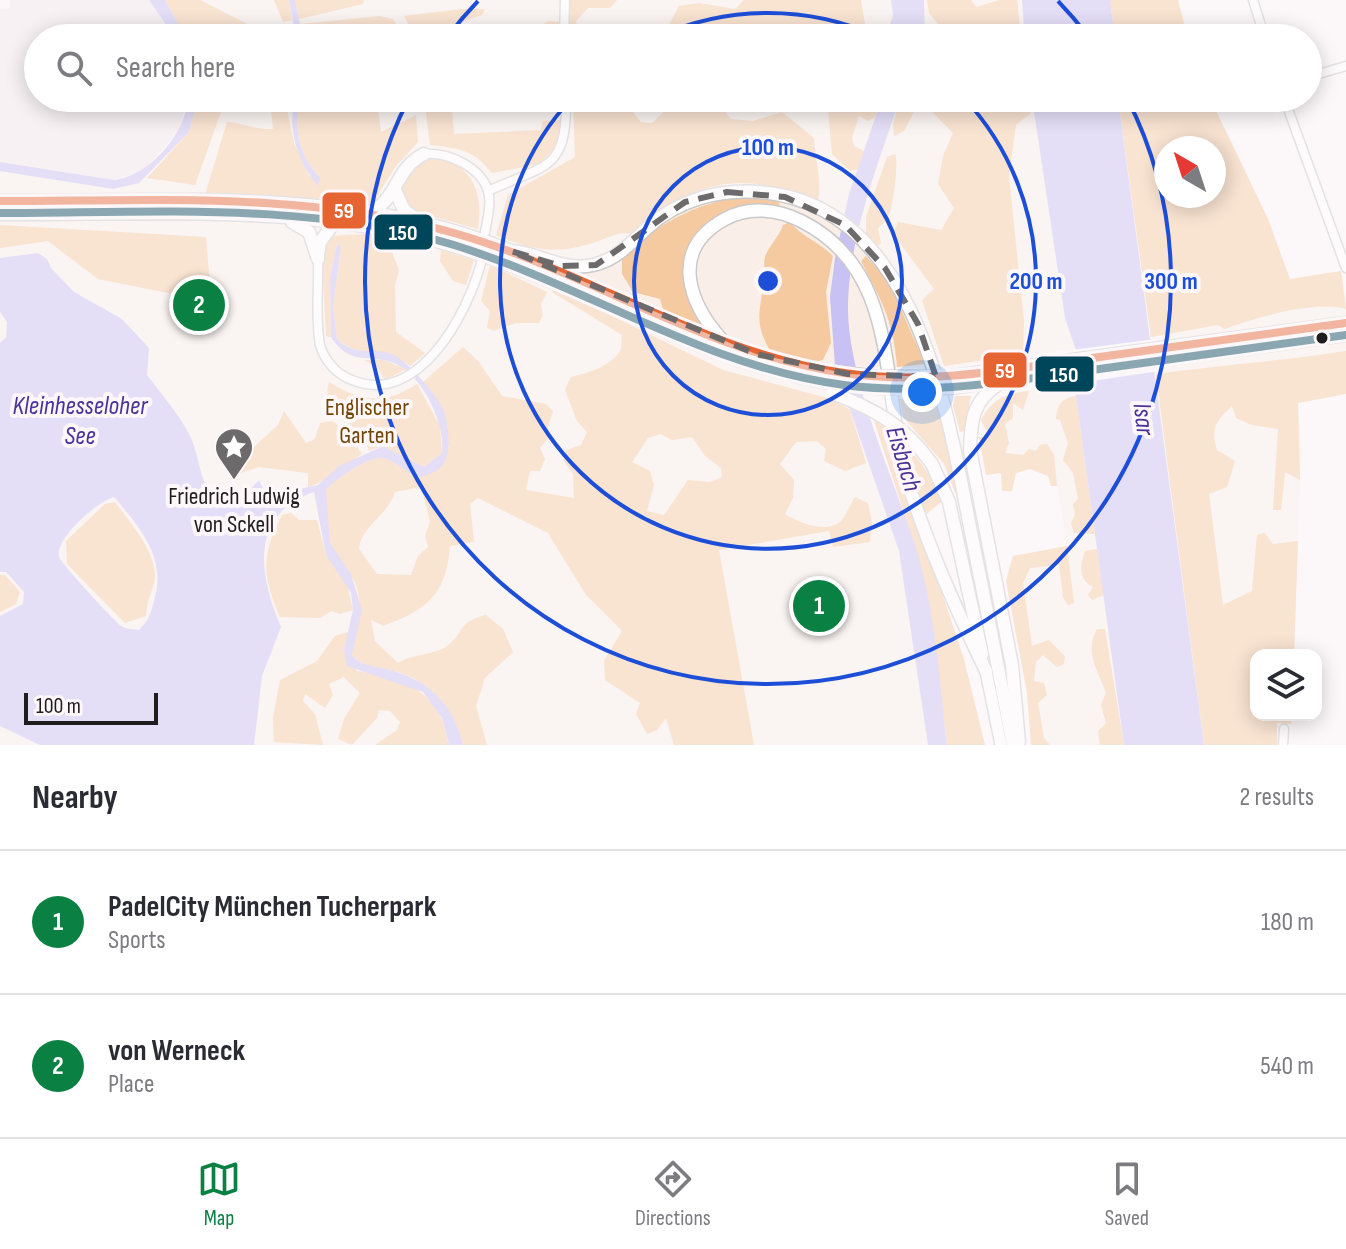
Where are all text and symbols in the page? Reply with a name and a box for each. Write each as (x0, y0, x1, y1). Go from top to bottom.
search box (24, 24, 1322, 112)
icon: search (52, 46, 96, 90)
text: Search here (116, 50, 235, 86)
text: 100 m (742, 133, 794, 162)
north arrow (1154, 136, 1226, 208)
line badge: 59 (321, 191, 367, 230)
text: 59 (334, 198, 354, 225)
line badge: 150 (373, 213, 434, 251)
text: 150 (389, 220, 417, 247)
centre of rings (754, 267, 782, 295)
text: 200 m (1009, 267, 1063, 296)
text: 300 m (1144, 267, 1198, 296)
pin: 2 (173, 275, 225, 335)
unlabelled marker (1314, 330, 1330, 346)
line badge: 59 (982, 351, 1028, 389)
line badge: 150 (1034, 355, 1095, 393)
text: 59 (995, 358, 1015, 385)
text: 150 (1050, 362, 1078, 389)
your location (902, 372, 942, 412)
water label: Kleinhesseloher See (13, 391, 149, 452)
park label: Englischer Garten (325, 393, 409, 450)
water label: Isar (1126, 401, 1161, 438)
water label: Eisbach (878, 423, 928, 495)
place icon: Friedrich Ludwig von Sckell (213, 426, 255, 481)
place label: Friedrich Ludwig von Sckell (168, 482, 300, 539)
pin: 1 (793, 576, 845, 636)
map controls (1250, 649, 1322, 721)
button: layers (1250, 649, 1322, 721)
scale bar (24, 689, 158, 725)
text: 100 m (36, 693, 81, 720)
text: Nearby (32, 777, 118, 818)
text: 2 results (1240, 782, 1314, 813)
text: PadelCity München Tucherpark (108, 889, 436, 925)
text: 1 (53, 907, 63, 938)
text: 180 m (1261, 907, 1314, 938)
text: Sports (108, 925, 166, 956)
text: von Werneck (108, 1033, 245, 1069)
text: 2 (52, 1051, 64, 1082)
text: 540 m (1260, 1051, 1314, 1082)
text: Place (108, 1069, 155, 1100)
tab: Map (197, 1157, 241, 1232)
tab: Directions (635, 1157, 711, 1232)
tab: Saved (1105, 1157, 1149, 1232)

